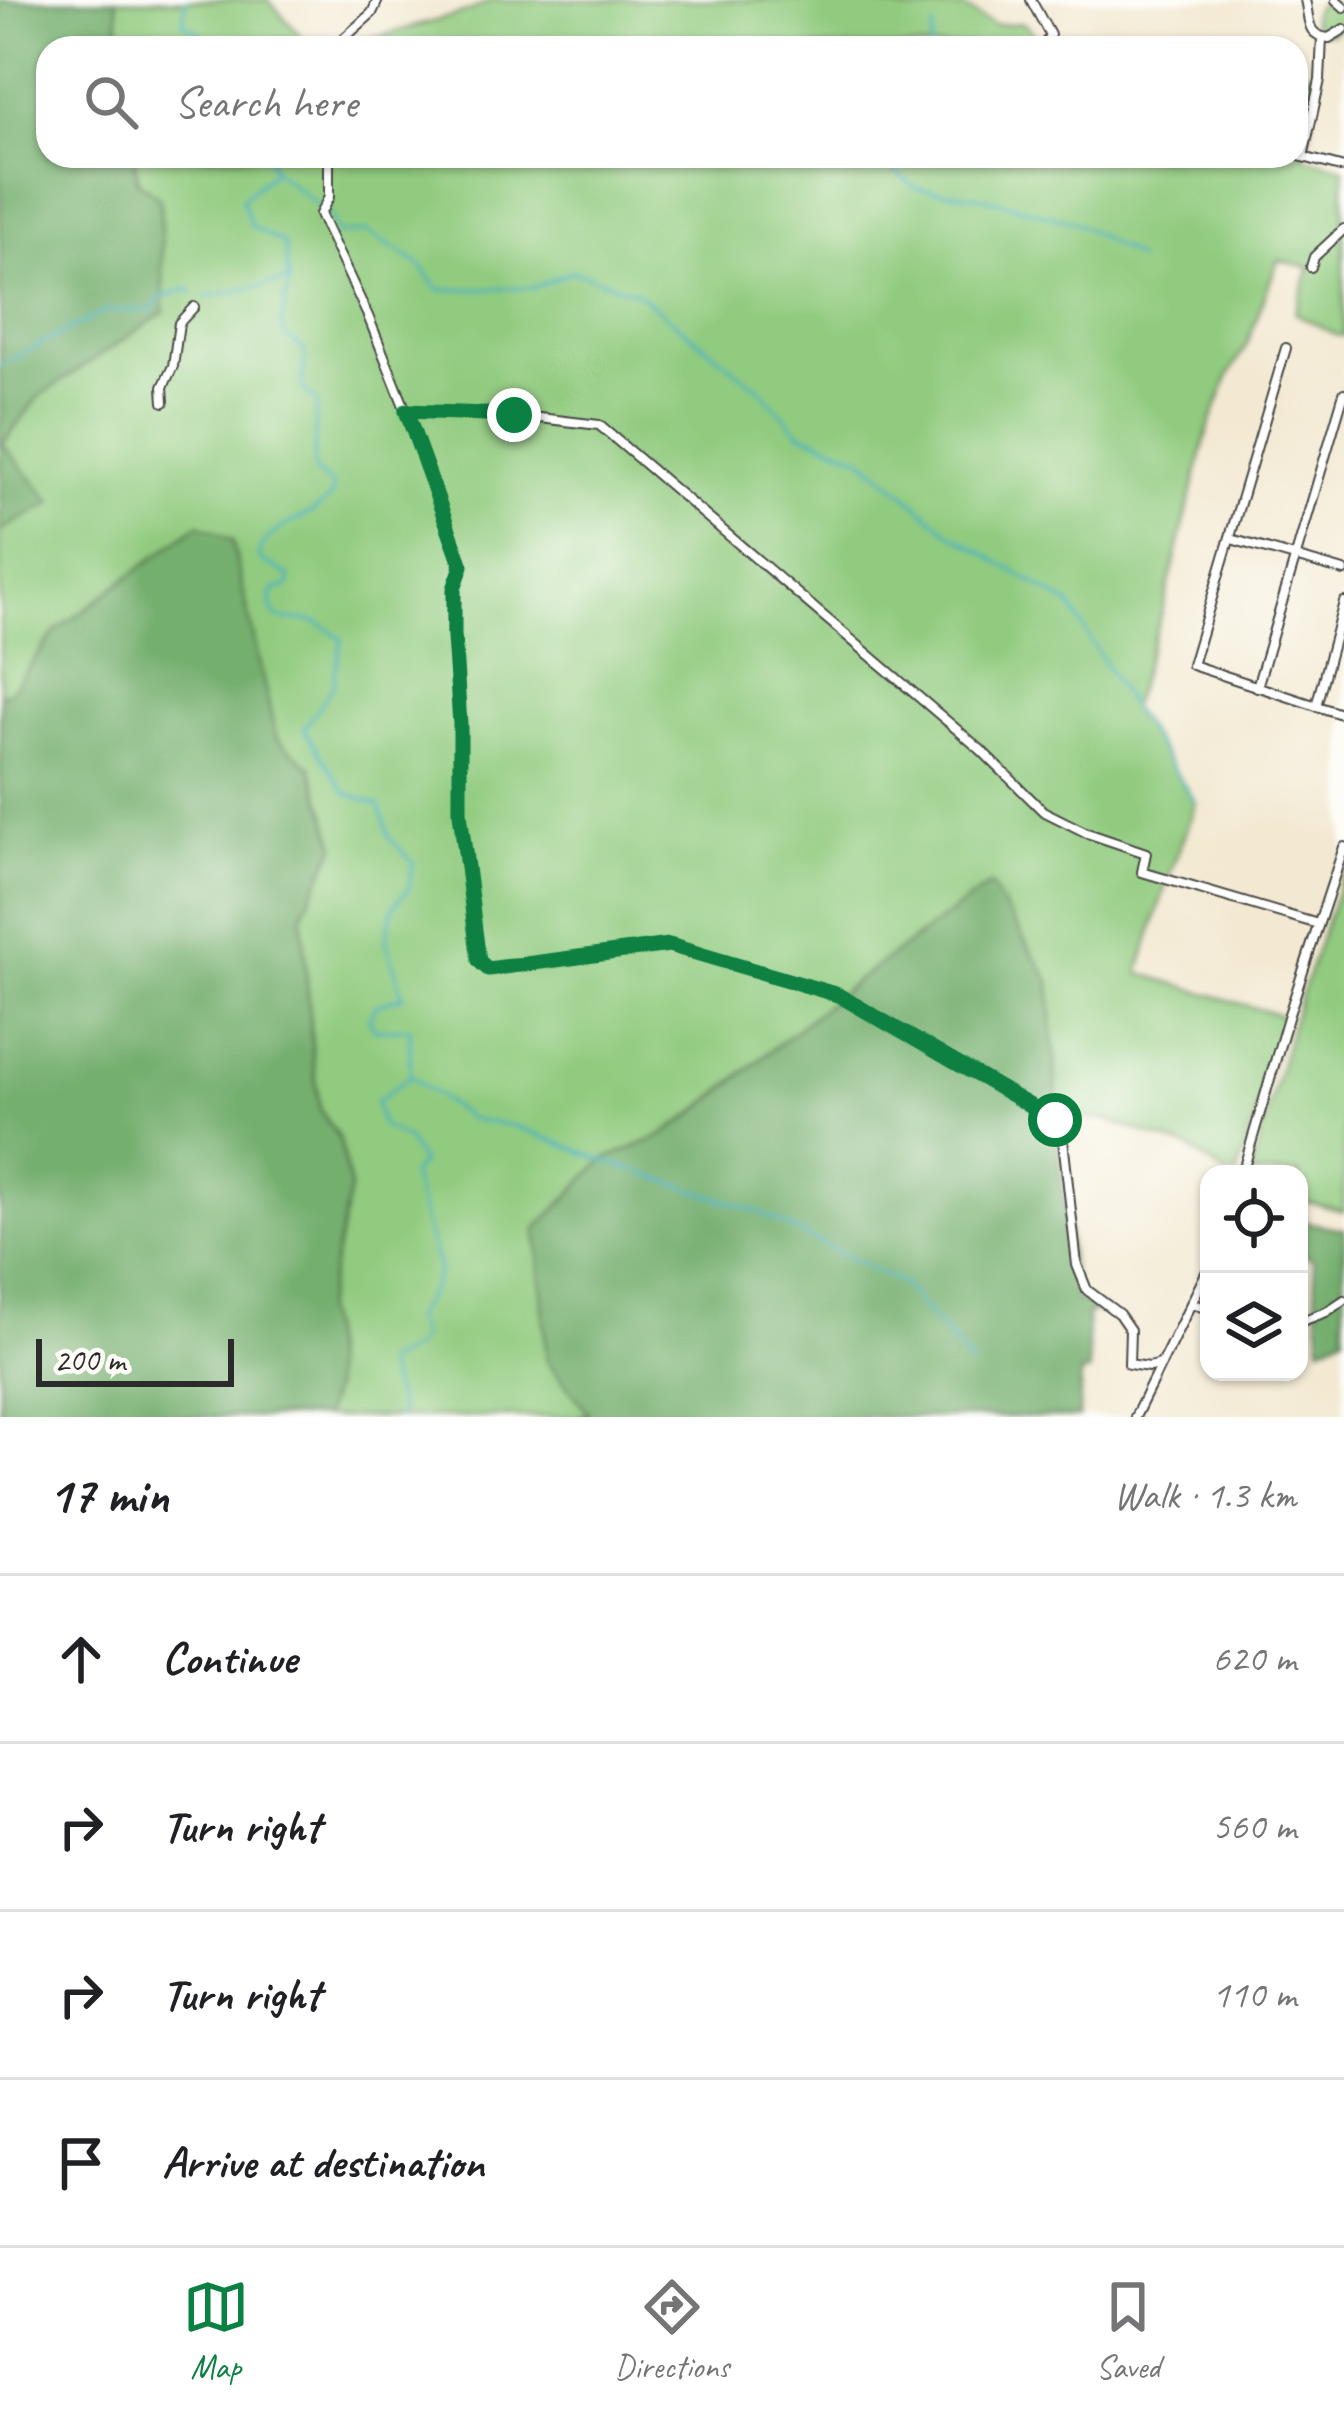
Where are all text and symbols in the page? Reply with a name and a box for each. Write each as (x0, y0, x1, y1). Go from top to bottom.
search box (36, 36, 1308, 168)
icon: search (78, 69, 144, 135)
text: Search here (174, 74, 357, 131)
route end (487, 388, 541, 442)
route start (1028, 1093, 1082, 1147)
map controls (1200, 1165, 1308, 1381)
button: locate (1200, 1165, 1308, 1273)
button: layers (1200, 1273, 1308, 1381)
scale bar (36, 1333, 234, 1386)
text: 200 m (54, 1339, 125, 1381)
text: 17 min (48, 1463, 168, 1527)
text: Walk · 1.3 km (1114, 1471, 1296, 1520)
icon: ahead (48, 1626, 114, 1692)
text: Continue (162, 1630, 296, 1687)
text: 620 m (1212, 1634, 1296, 1683)
icon: right (48, 1794, 114, 1860)
text: Turn right (162, 1798, 320, 1855)
text: 560 m (1212, 1802, 1296, 1851)
icon: right (48, 1962, 114, 2028)
text: Turn right (162, 1966, 320, 2023)
text: 110 m (1212, 1970, 1296, 2019)
icon: arrive (48, 2130, 114, 2196)
text: Arrive at destination (162, 2134, 484, 2191)
tab: Map (183, 2274, 249, 2388)
tab: Directions (615, 2274, 729, 2388)
tab: Saved (1095, 2274, 1161, 2388)

